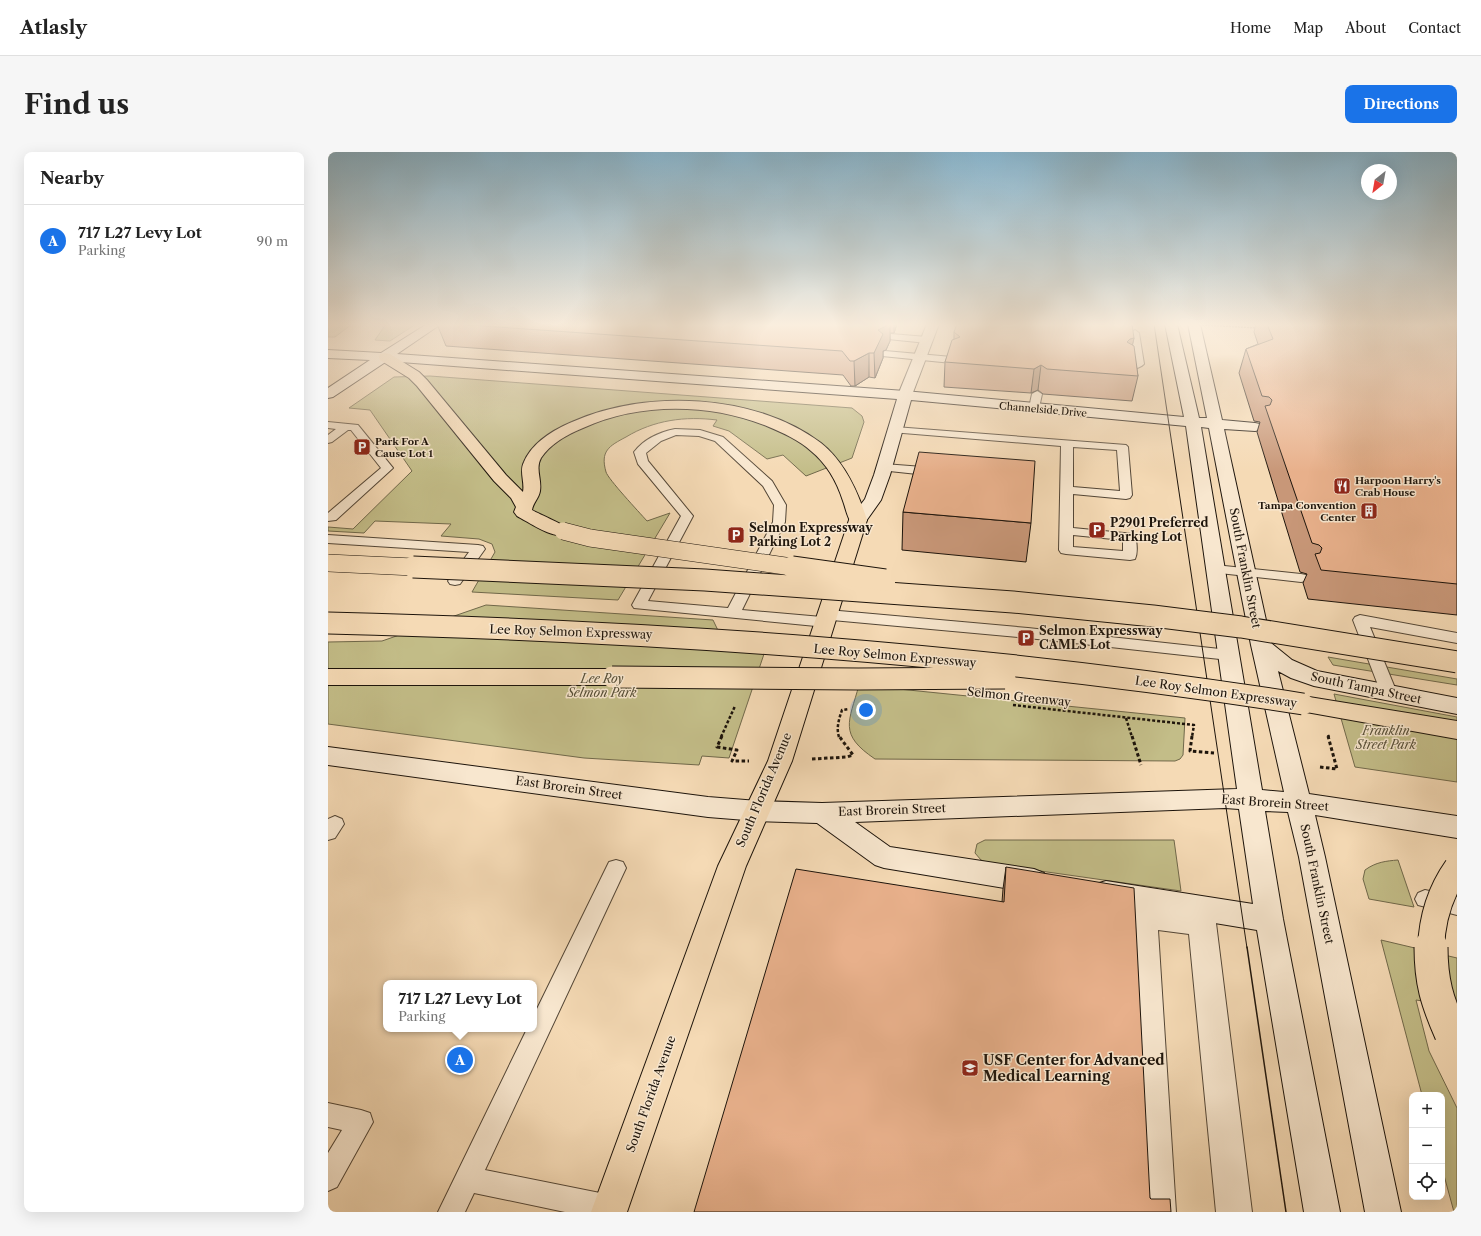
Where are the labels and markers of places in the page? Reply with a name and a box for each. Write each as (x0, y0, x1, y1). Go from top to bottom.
place label: Park For A Cause Lot 1 (375, 435, 433, 460)
parking icon: Park For A Cause Lot 1 (352, 437, 372, 457)
place label: Harpoon Harry's Crab House (1355, 474, 1441, 499)
restaurant icon: Harpoon Harry's Crab House (1332, 476, 1352, 496)
place label: Tampa Convention Center (1258, 499, 1356, 524)
building icon: Tampa Convention Center (1359, 501, 1379, 521)
place label: P2901 Preferred Parking Lot (1110, 515, 1208, 544)
place label: Selmon Expressway Parking Lot 2 (749, 520, 873, 549)
parking icon: P2901 Preferred Parking Lot (1087, 520, 1107, 540)
parking icon: Selmon Expressway Parking Lot 2 (726, 525, 746, 545)
place label: Selmon Expressway CAMLS Lot (1039, 623, 1163, 652)
parking icon: Selmon Expressway CAMLS Lot (1016, 628, 1036, 648)
pin: A (447, 1045, 473, 1075)
place label: USF Center for Advanced Medical Learning (983, 1051, 1165, 1085)
school or university icon: USF Center for Advanced Medical Learning (960, 1058, 980, 1078)

